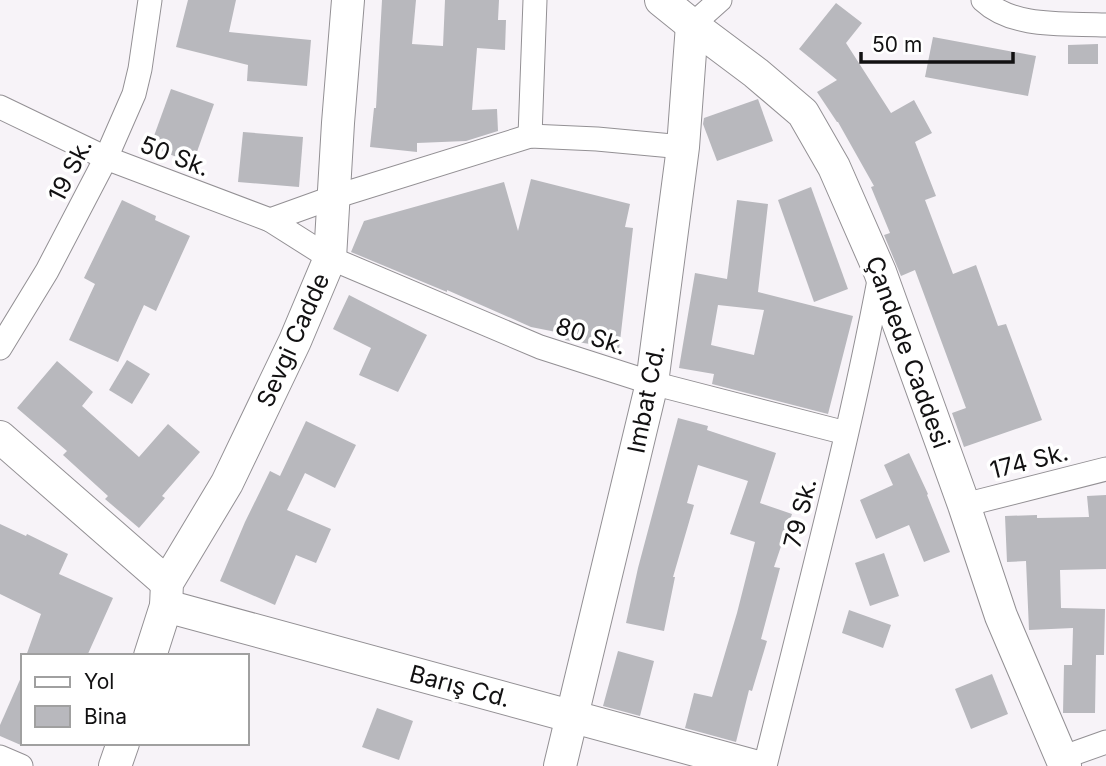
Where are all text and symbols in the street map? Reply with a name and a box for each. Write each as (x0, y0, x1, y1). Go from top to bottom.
scale bar (861, 21, 1013, 65)
text: 50 m (872, 32, 922, 57)
street label: 50 Sk. (136, 130, 214, 182)
street label: 19 Sk. (42, 134, 98, 206)
street label: Çandede Caddesi (860, 252, 956, 452)
street label: Sevgi Cadde (251, 268, 335, 412)
street label: 80 Sk. (552, 311, 630, 361)
street label: Imbat Cd. (621, 342, 671, 456)
street label: 174 Sk. (987, 437, 1071, 485)
street label: 79 Sk. (777, 475, 823, 551)
legend (21, 654, 248, 745)
street label: Barış Cd. (407, 659, 513, 713)
text: Yol (84, 669, 114, 694)
text: Bina (84, 704, 127, 729)

